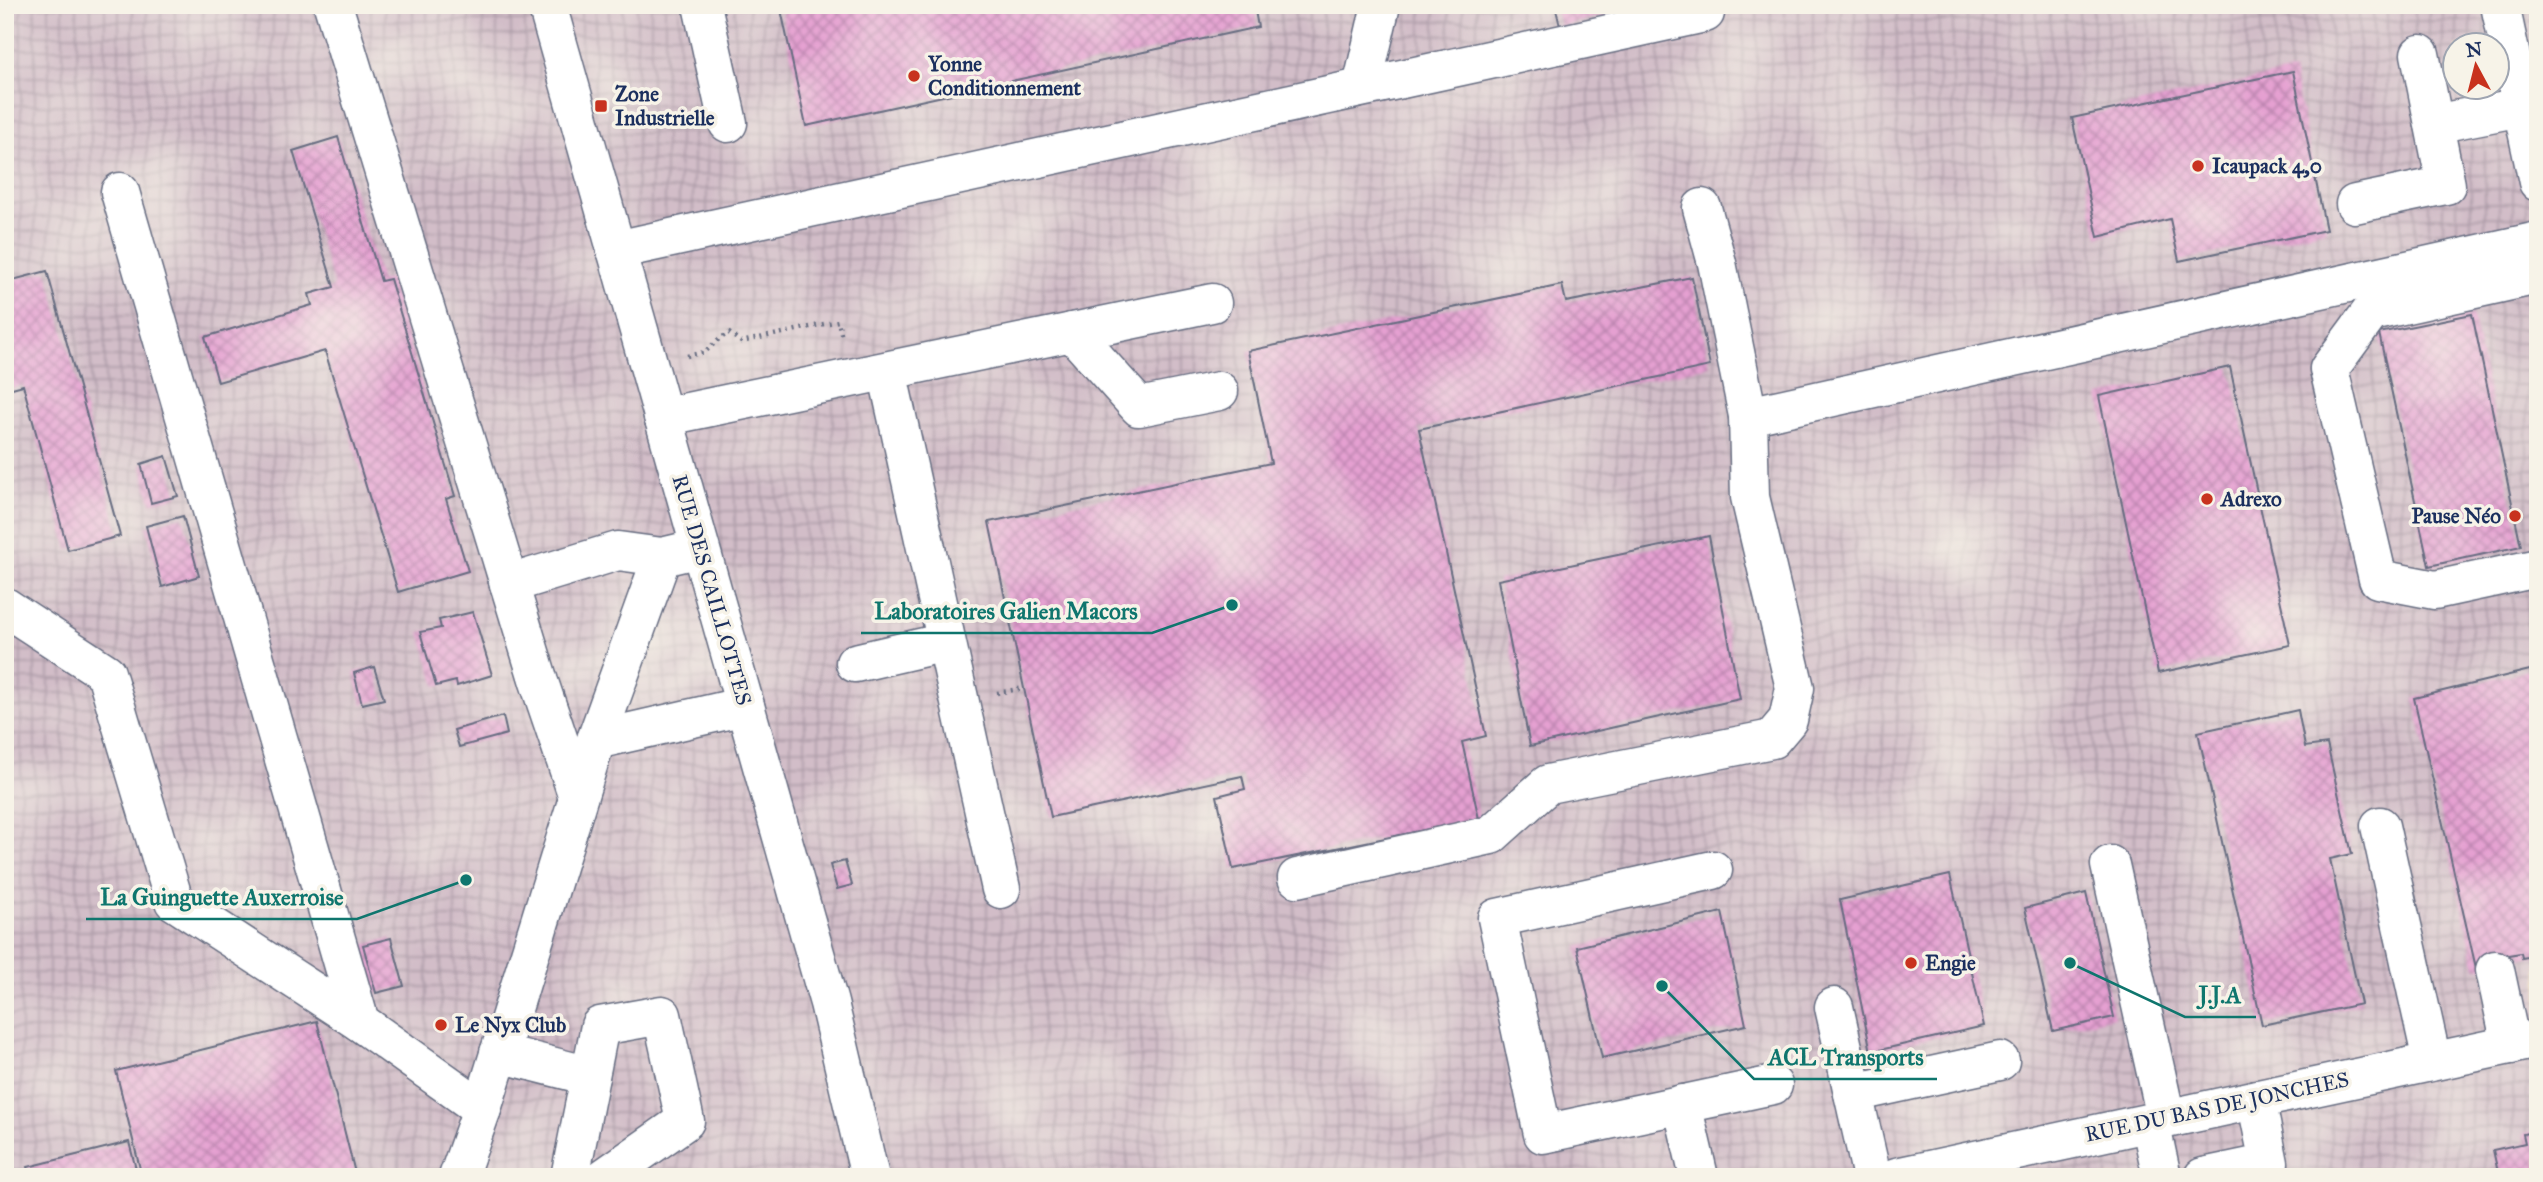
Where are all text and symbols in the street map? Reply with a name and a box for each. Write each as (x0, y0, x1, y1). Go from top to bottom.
north arrow (2442, 32, 2512, 102)
text: N (2465, 37, 2483, 62)
place label: Yonne Conditionnement (927, 51, 1082, 101)
marker: Yonne Conditionnement (906, 68, 922, 84)
place label: Zone Industrielle (615, 81, 715, 131)
marker: Zone Industrielle (593, 98, 609, 114)
place label: Icaupack 4,0 (2212, 153, 2322, 179)
marker: Icaupack 4,0 (2190, 158, 2206, 174)
street label: RUE DES CAILLOTTES (667, 472, 757, 708)
place label: Adrexo (2219, 486, 2282, 512)
marker: Adrexo (2199, 491, 2215, 507)
place label: Pause Néo (2411, 503, 2501, 529)
marker: Pause Néo (2507, 508, 2523, 524)
callout: Laboratoires Galien Macors (861, 589, 1152, 633)
text: Laboratoires Galien Macors (874, 597, 1138, 625)
callout: La Guinguette Auxerroise (86, 875, 357, 919)
text: La Guinguette Auxerroise (100, 883, 344, 912)
place label: Engie (1925, 950, 1976, 976)
marker: Engie (1903, 955, 1919, 971)
callout: J.J.A (2185, 973, 2256, 1017)
text: J.J.A (2196, 981, 2242, 1010)
place label: Le Nyx Club (455, 1012, 566, 1038)
marker: Le Nyx Club (433, 1017, 449, 1033)
callout: ACL Transports (1754, 1035, 1937, 1079)
text: ACL Transports (1766, 1043, 1924, 1072)
street label: RUE DU BAS DE JONCHES (2083, 1066, 2351, 1148)

